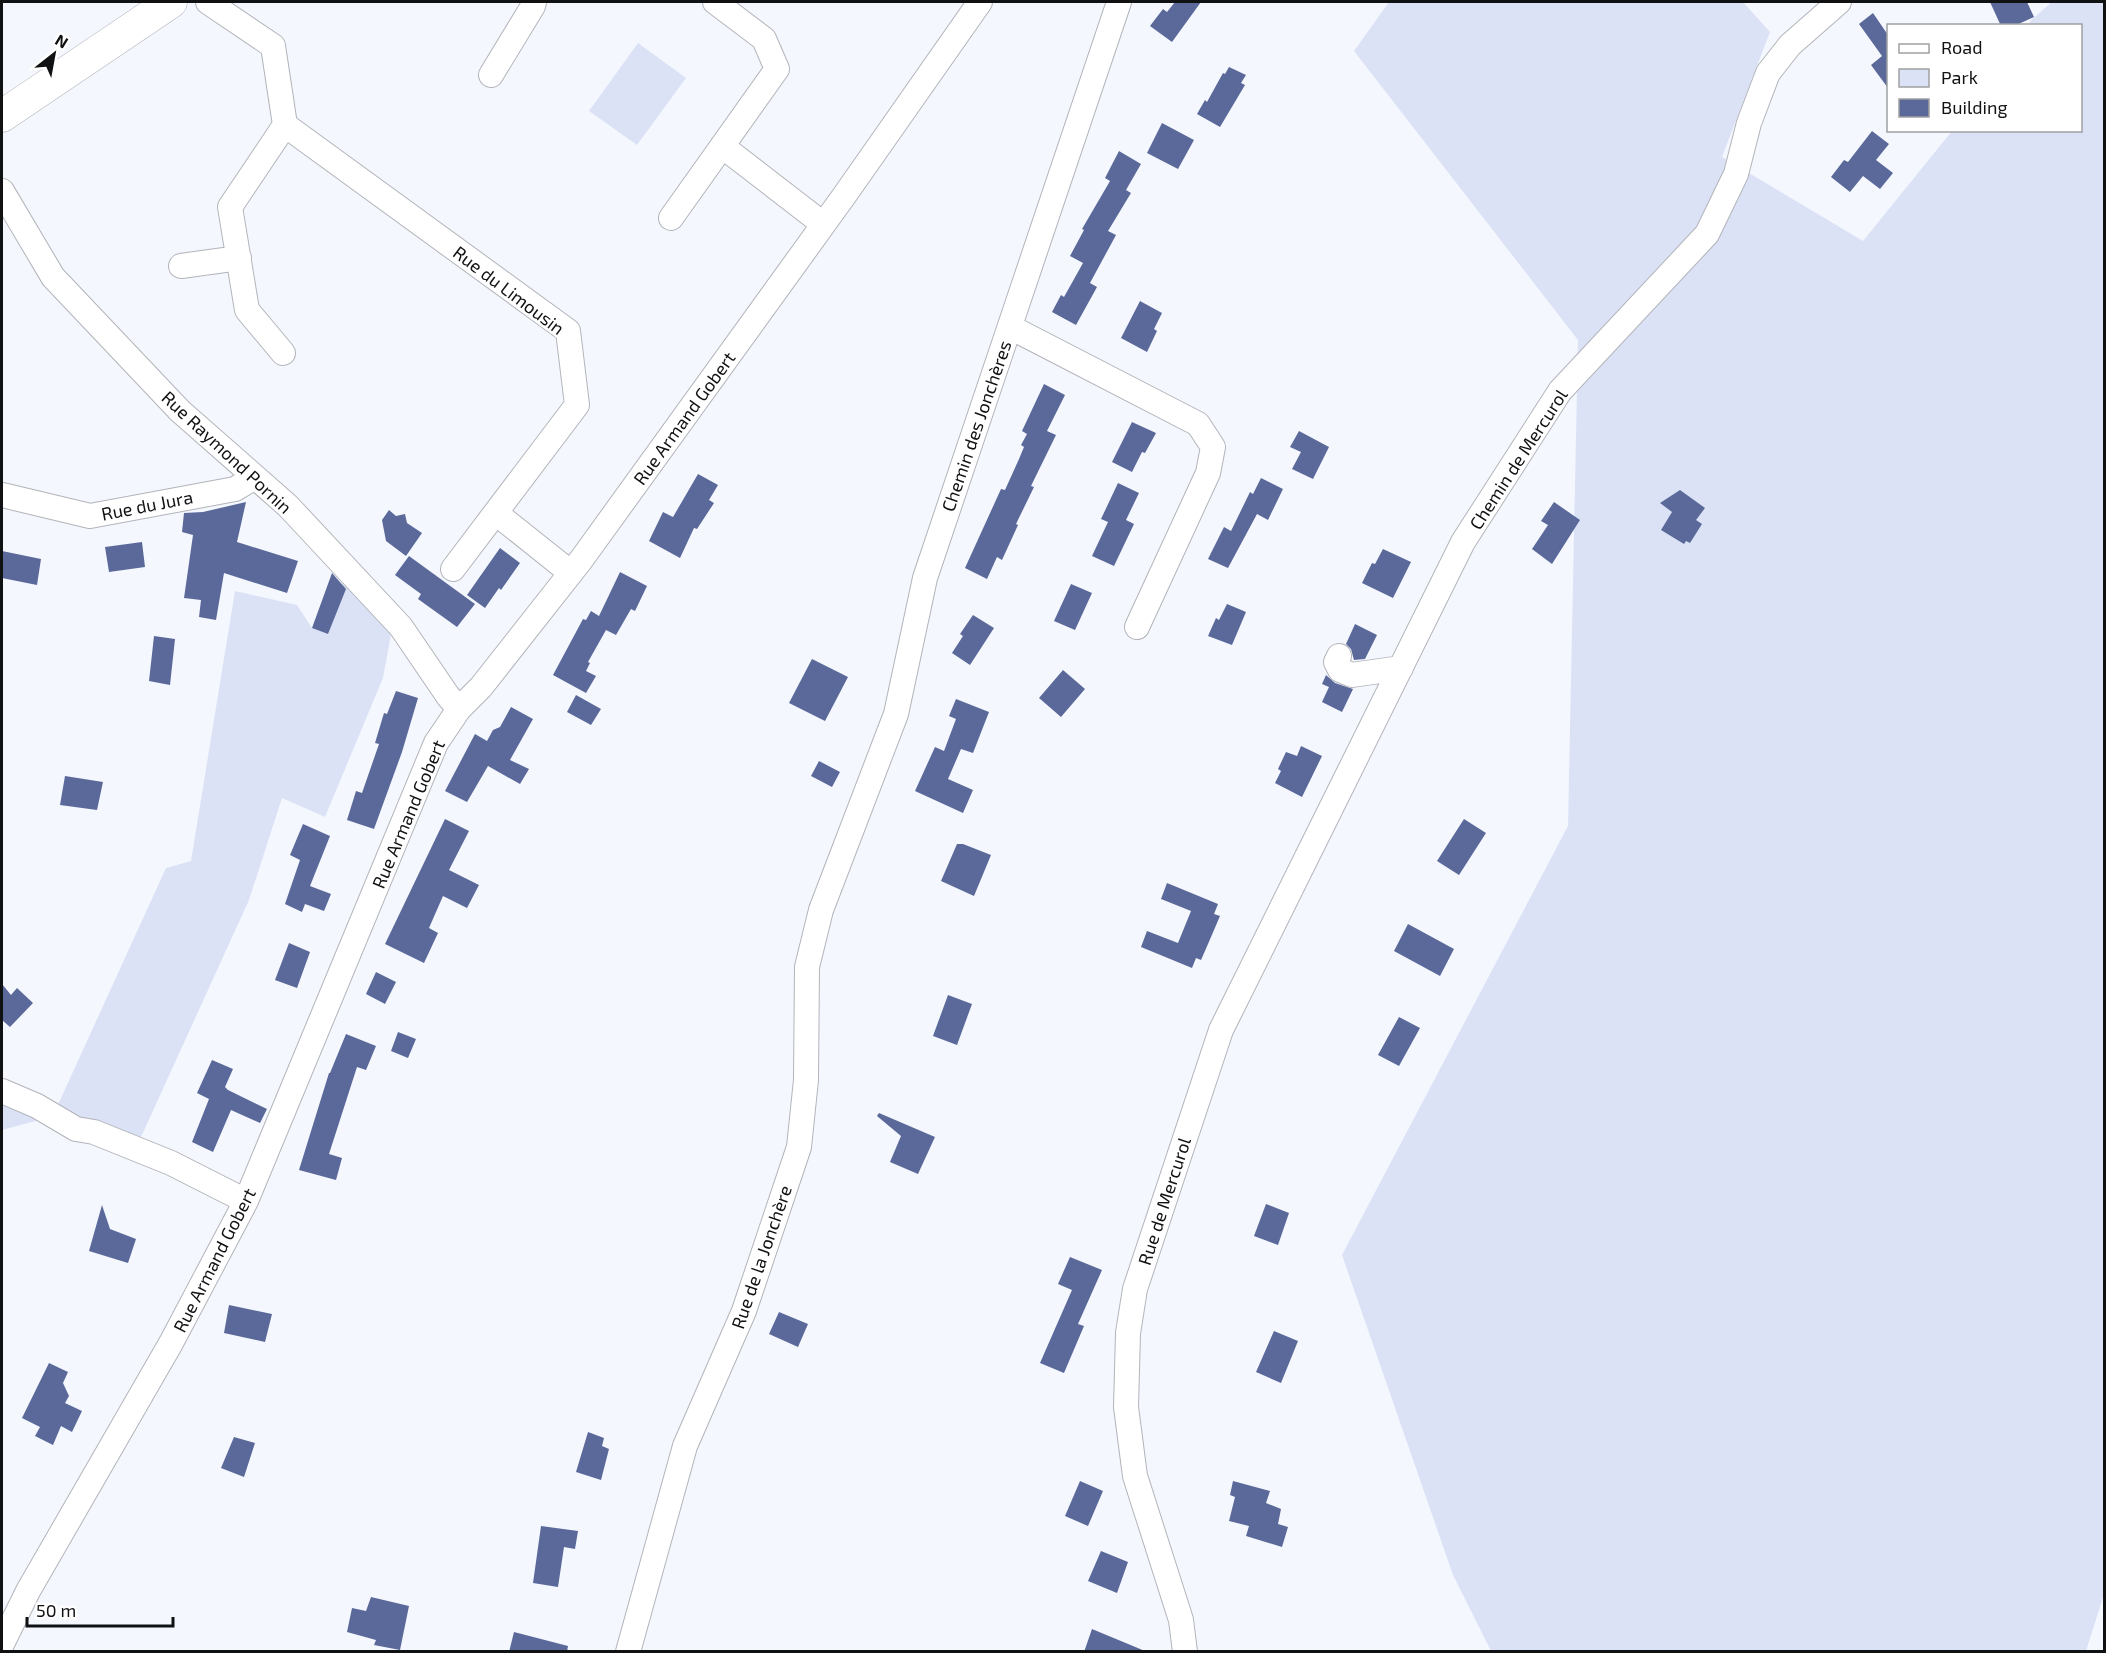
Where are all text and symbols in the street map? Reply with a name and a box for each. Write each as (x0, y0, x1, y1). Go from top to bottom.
north arrow (24, 24, 84, 84)
legend (1887, 24, 2082, 132)
text: N (52, 30, 72, 52)
text: Road (1941, 36, 1982, 58)
text: Park (1941, 66, 1978, 88)
text: Building (1941, 96, 2008, 118)
street label: Rue du Limousin (449, 241, 569, 339)
street label: Chemin des Jonchères (936, 338, 1016, 514)
street label: Rue Armand Gobert (628, 347, 740, 489)
street label: Chemin de Mercurol (1464, 384, 1572, 533)
street label: Rue Raymond Pornin (157, 386, 297, 518)
street label: Rue du Jura (99, 485, 195, 525)
street label: Rue Armand Gobert (367, 736, 449, 891)
street label: Rue de Mercurol (1133, 1134, 1195, 1268)
street label: Rue de la Jonchère (726, 1182, 796, 1332)
street label: Rue Armand Gobert (168, 1184, 260, 1336)
scale bar (27, 1590, 172, 1628)
text: 50 m (36, 1599, 76, 1621)

